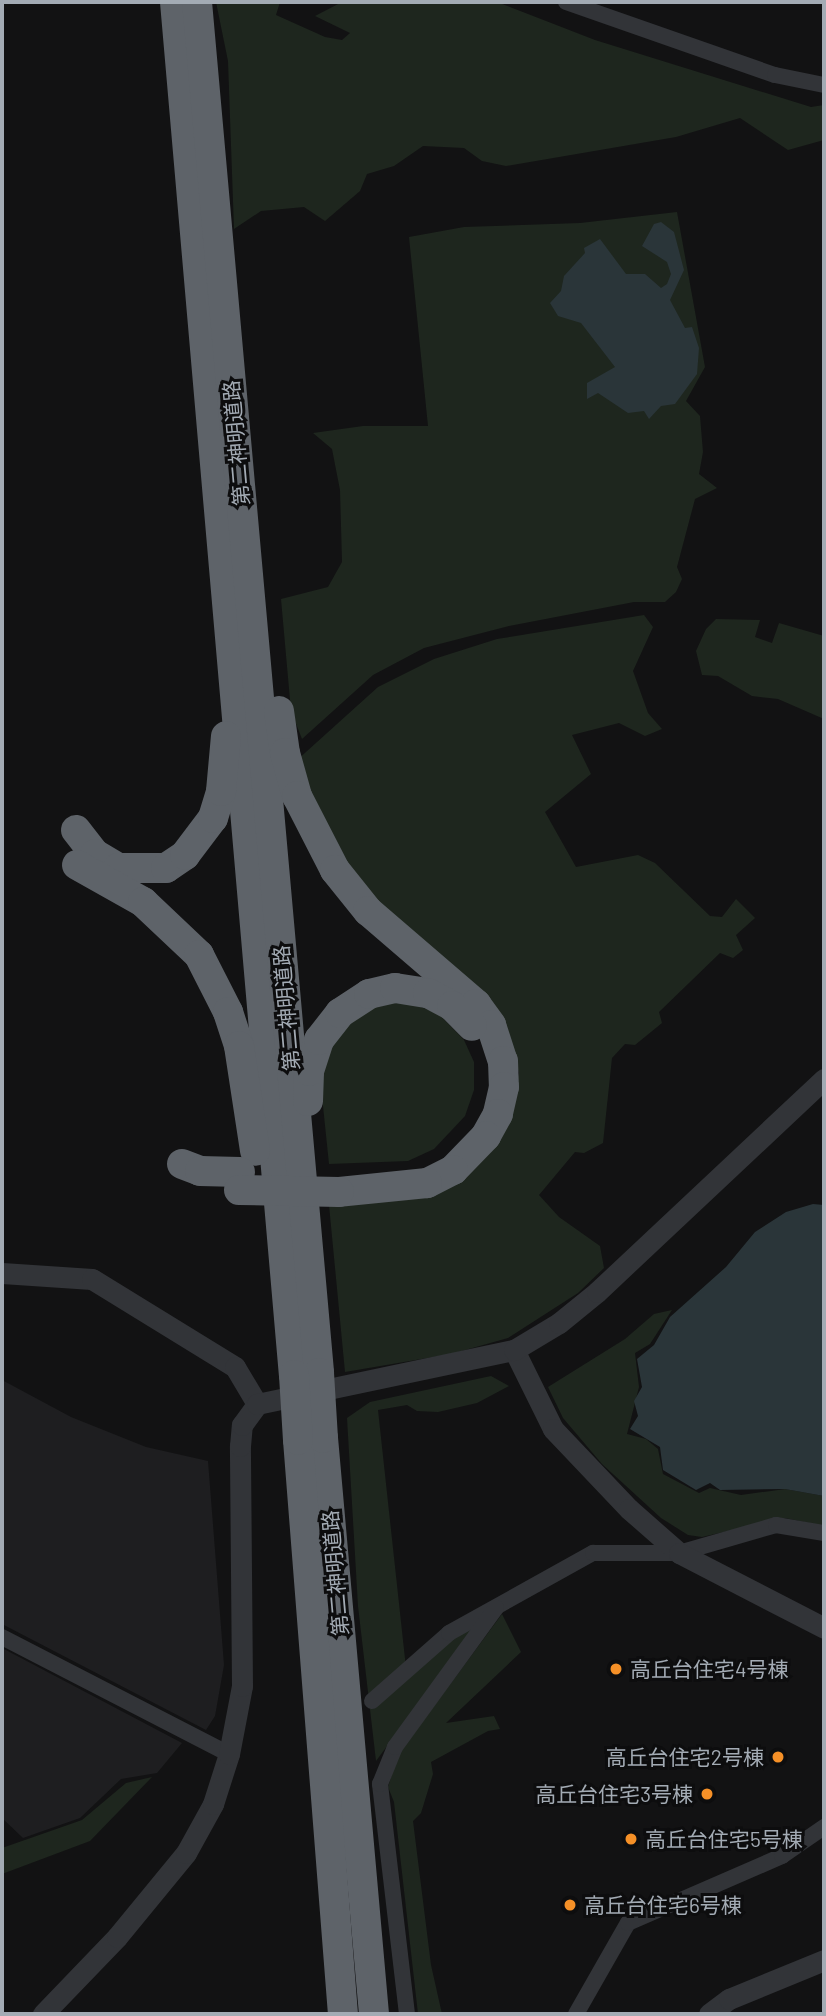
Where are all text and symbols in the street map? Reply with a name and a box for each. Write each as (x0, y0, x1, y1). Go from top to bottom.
street label: 第二神明道路 (218, 379, 254, 507)
street label: 第二神明道路 (268, 944, 304, 1072)
street label: 第二神明道路 (317, 1509, 353, 1637)
place label: 高丘台住宅4号棟 (630, 1656, 789, 1682)
marker: 高丘台住宅4号棟 (608, 1661, 624, 1677)
place label: 高丘台住宅2号棟 (606, 1744, 764, 1770)
marker: 高丘台住宅2号棟 (770, 1749, 786, 1765)
place label: 高丘台住宅3号棟 (535, 1781, 693, 1807)
marker: 高丘台住宅3号棟 (699, 1786, 715, 1802)
place label: 高丘台住宅5号棟 (645, 1826, 803, 1852)
marker: 高丘台住宅5号棟 (623, 1831, 639, 1847)
place label: 高丘台住宅6号棟 (584, 1892, 742, 1918)
marker: 高丘台住宅6号棟 (562, 1897, 578, 1913)

